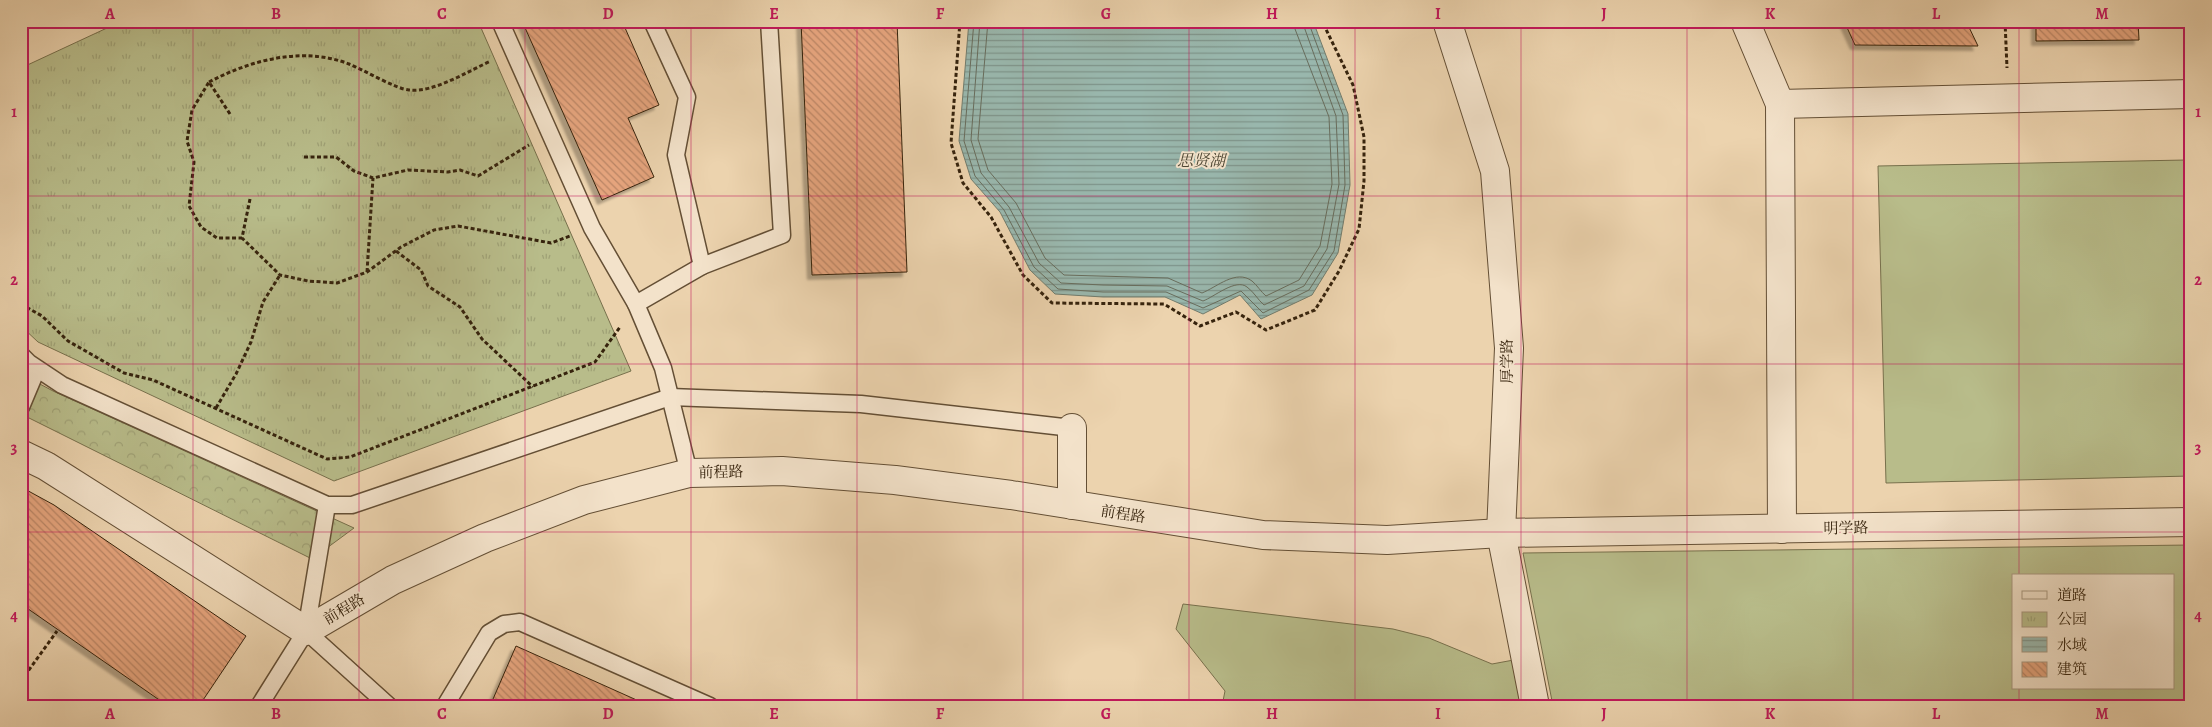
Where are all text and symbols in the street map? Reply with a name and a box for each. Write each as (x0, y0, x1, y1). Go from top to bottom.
text: A (104, 3, 116, 25)
text: B (271, 3, 281, 25)
text: C (437, 3, 447, 25)
text: D (602, 3, 614, 25)
text: E (769, 3, 779, 25)
text: F (936, 3, 945, 25)
text: G (1101, 3, 1111, 25)
text: H (1266, 3, 1278, 25)
text: I (1435, 3, 1441, 25)
text: J (1601, 3, 1607, 25)
text: K (1765, 3, 1776, 25)
text: L (1932, 3, 1941, 25)
text: M (2095, 3, 2109, 25)
text: 1 (11, 101, 17, 123)
text: 1 (2195, 101, 2201, 123)
water label: 思贤湖 (1177, 150, 1228, 172)
text: 2 (10, 269, 18, 291)
text: 2 (2194, 269, 2202, 291)
street label: 厚学路 (1497, 338, 1517, 384)
text: 3 (11, 437, 18, 459)
text: 3 (2195, 437, 2202, 459)
street label: 前程路 (698, 462, 744, 482)
street label: 前程路 (1099, 501, 1147, 527)
street label: 明学路 (1823, 518, 1869, 538)
legend (2012, 574, 2174, 690)
text: 道路 (2057, 585, 2087, 605)
street label: 前程路 (320, 589, 368, 629)
text: 4 (10, 605, 18, 627)
text: 4 (2194, 605, 2202, 627)
text: 公园 (2057, 609, 2087, 629)
text: 水域 (2057, 635, 2087, 655)
text: 建筑 (2057, 659, 2087, 679)
text: A (104, 703, 116, 725)
text: B (271, 703, 281, 725)
text: C (437, 703, 447, 725)
text: D (602, 703, 614, 725)
text: E (769, 703, 779, 725)
text: F (936, 703, 945, 725)
text: G (1101, 703, 1111, 725)
text: H (1266, 703, 1278, 725)
text: I (1435, 703, 1441, 725)
text: J (1601, 703, 1607, 725)
text: K (1765, 703, 1776, 725)
text: L (1932, 703, 1941, 725)
text: M (2095, 703, 2109, 725)

